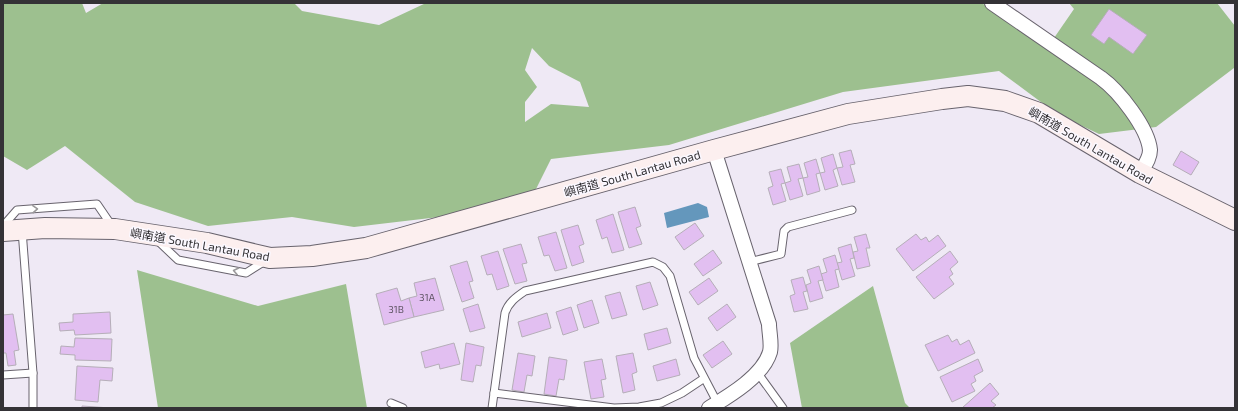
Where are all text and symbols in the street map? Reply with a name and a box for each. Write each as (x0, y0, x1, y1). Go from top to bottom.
street label: 嶼南道 South Lantau Road (1026, 104, 1156, 186)
street label: 嶼南道 South Lantau Road (562, 147, 702, 199)
one-way arrow (32, 204, 38, 213)
street label: 嶼南道 South Lantau Road (129, 225, 271, 263)
one-way arrow (233, 268, 239, 276)
house number: 31A (419, 291, 436, 303)
house number: 31B (388, 303, 404, 315)

